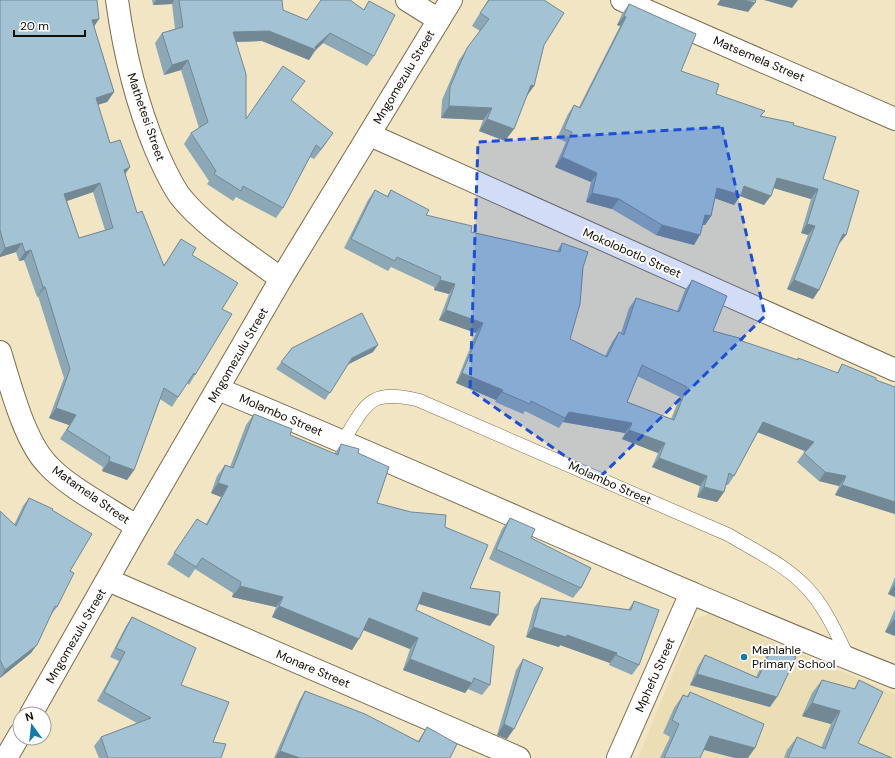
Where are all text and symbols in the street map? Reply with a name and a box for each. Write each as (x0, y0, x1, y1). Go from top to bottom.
scale bar (14, 12, 85, 38)
text: 20 m (20, 18, 49, 34)
street label: Mngomezulu Street (370, 27, 439, 127)
street label: Matsemela Street (711, 33, 807, 86)
street label: Mathetesi Street (123, 71, 169, 163)
street label: Mokolobotlo Street (580, 224, 684, 282)
street label: Mngomezulu Street (204, 304, 272, 405)
street label: Molambo Street (237, 390, 325, 440)
street label: Molambo Street (566, 458, 654, 509)
street label: Matamela Street (49, 462, 133, 528)
street label: Mngomezulu Street (42, 585, 110, 686)
street label: Mphefu Street (632, 635, 679, 715)
place label: Mahlahle Primary School (752, 642, 835, 672)
street label: Monare Street (274, 646, 353, 692)
marker: Mahlahle Primary School (739, 652, 749, 662)
north arrow (12, 706, 52, 746)
text: N (24, 709, 35, 724)

